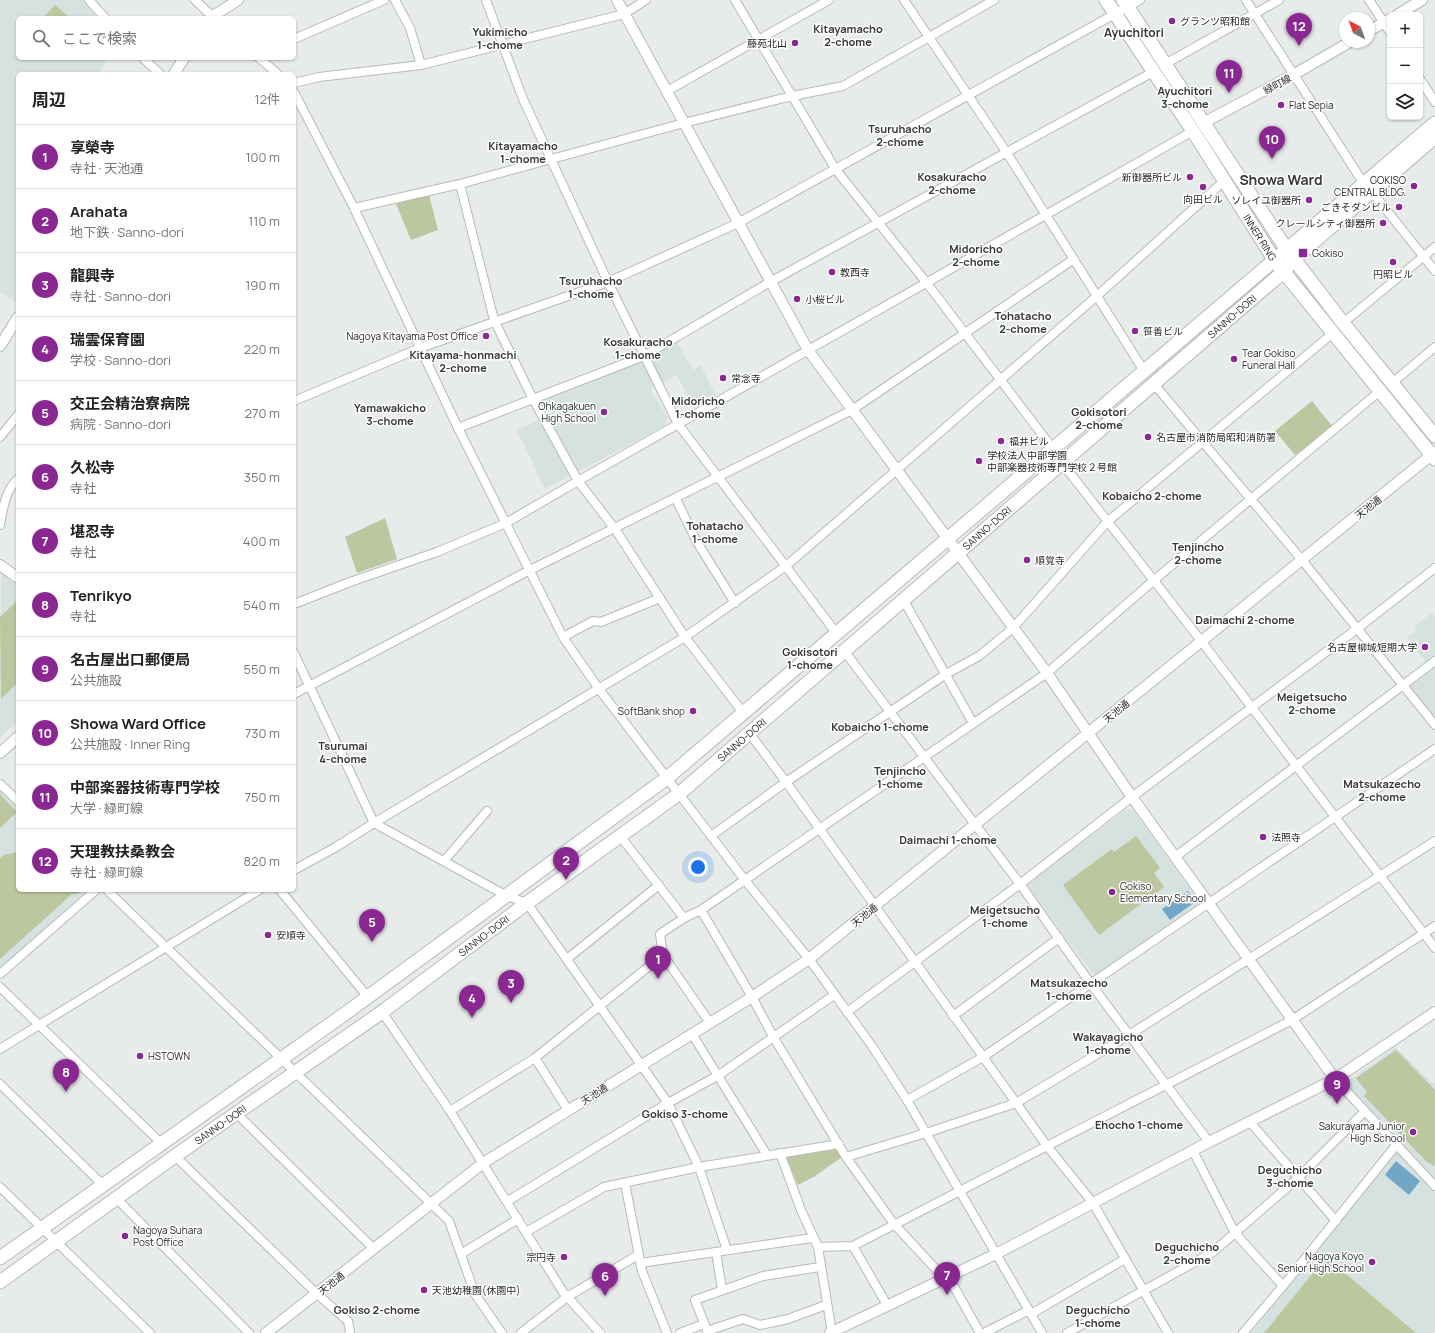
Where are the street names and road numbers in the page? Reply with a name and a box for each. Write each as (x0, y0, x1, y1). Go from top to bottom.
street label: 緑町線 (1260, 71, 1294, 97)
street label: INNER RING (1240, 211, 1280, 263)
street label: SANNO-DORI (1204, 291, 1259, 341)
street label: 天池通 (1352, 492, 1384, 522)
street label: SANNO-DORI (959, 503, 1014, 553)
street label: 天池通 (1100, 696, 1132, 726)
street label: SANNO-DORI (714, 715, 769, 765)
street label: 天池通 (848, 900, 880, 930)
street label: SANNO-DORI (455, 912, 512, 959)
street label: 天池通 (578, 1080, 610, 1108)
street label: SANNO-DORI (192, 1101, 249, 1147)
street label: 天池通 (315, 1268, 347, 1298)

